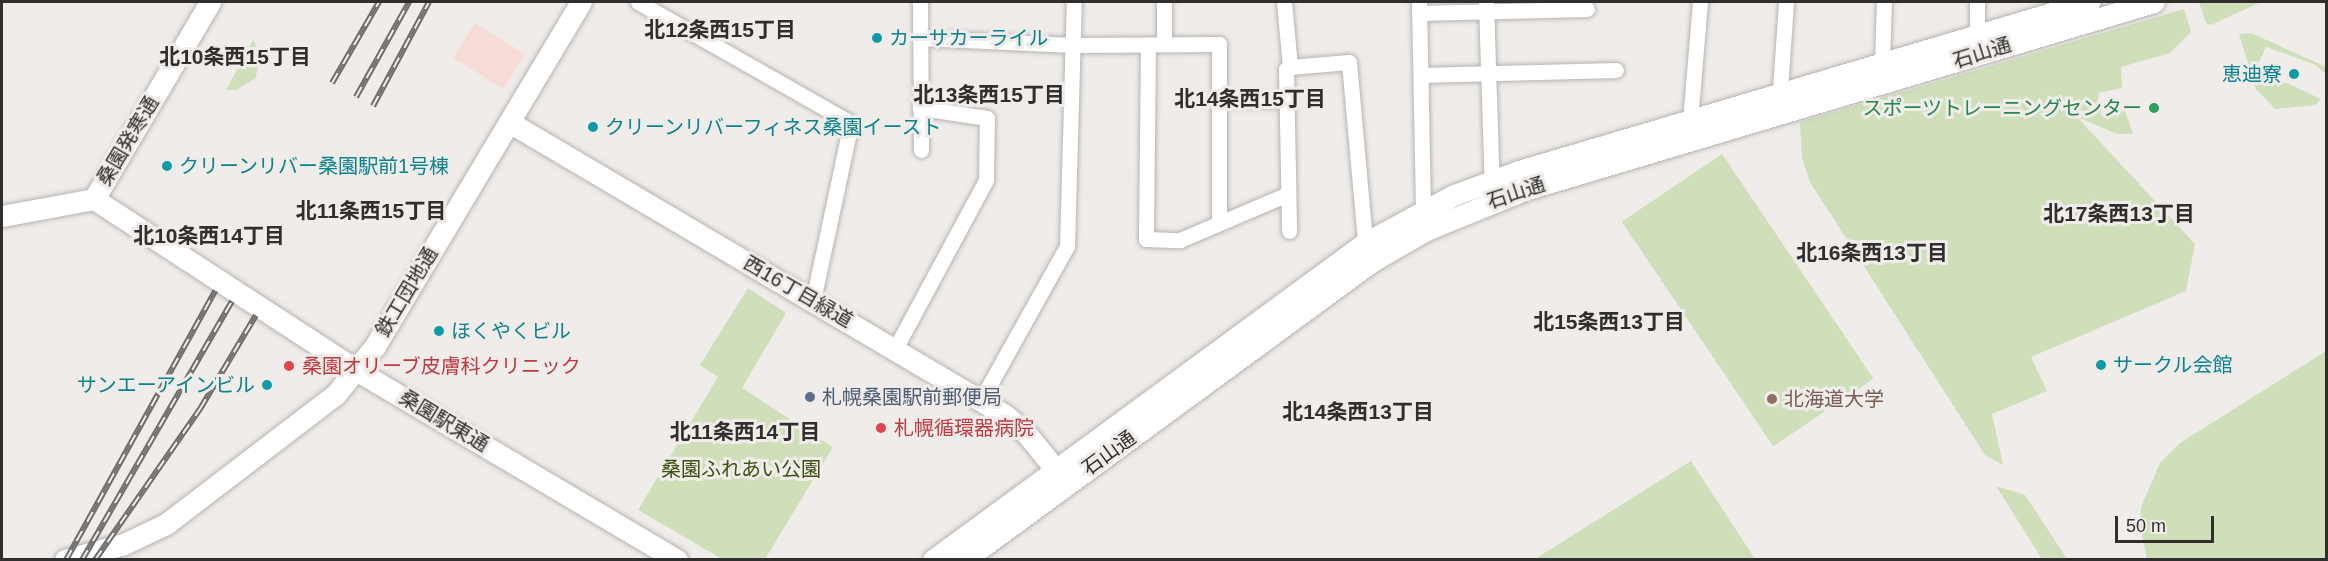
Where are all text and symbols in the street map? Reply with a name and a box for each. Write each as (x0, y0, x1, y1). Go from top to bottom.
district label: 北12条西15丁目 (644, 17, 796, 43)
place label: カーサカーライル (889, 26, 1049, 50)
marker: カーサカーライル (870, 31, 884, 45)
street label: 石山通 (1950, 33, 2014, 73)
district label: 北10条西15丁目 (159, 44, 311, 70)
place label: 恵迪寮 (2222, 62, 2282, 86)
marker: 恵迪寮 (2287, 67, 2301, 81)
district label: 北13条西15丁目 (913, 82, 1065, 108)
district label: 北14条西15丁目 (1174, 86, 1326, 112)
street label: 桑園発寒通 (92, 92, 164, 190)
place label: スポーツトレーニングセンター (1862, 96, 2142, 120)
marker: スポーツトレーニングセンター (2147, 101, 2161, 115)
place label: クリーンリバーフィネス桑園イースト (605, 115, 945, 139)
marker: クリーンリバーフィネス桑園イースト (586, 120, 600, 134)
place label: クリーンリバー桑園駅前1号棟 (179, 154, 450, 178)
marker: クリーンリバー桑園駅前1号棟 (160, 159, 174, 173)
street label: 石山通 (1484, 172, 1548, 214)
district label: 北11条西15丁目 (296, 198, 446, 224)
district label: 北17条西13丁目 (2043, 201, 2195, 227)
district label: 北10条西14丁目 (133, 223, 285, 249)
district label: 北16条西13丁目 (1796, 240, 1948, 266)
street label: 鉄工団地通 (371, 243, 443, 341)
street label: 西16丁目緑道 (739, 251, 857, 333)
district label: 北15条西13丁目 (1533, 309, 1685, 335)
place label: ほくやくビル (451, 319, 571, 343)
marker: ほくやくビル (432, 324, 446, 338)
place label: サークル会館 (2113, 353, 2233, 377)
place label: 桑園オリーブ皮膚科クリニック (302, 354, 582, 378)
marker: 桑園オリーブ皮膚科クリニック (280, 357, 298, 375)
marker: サークル会館 (2094, 358, 2108, 372)
place label: サンエーアインビル (75, 373, 255, 397)
marker: サンエーアインビル (260, 378, 274, 392)
street label: 桑園駅東通 (395, 385, 493, 457)
place label: 札幌桑園駅前郵便局 (822, 385, 1002, 409)
place label: 北海道大学 (1784, 387, 1884, 411)
marker: 札幌桑園駅前郵便局 (803, 390, 817, 404)
marker: 北海道大学 (1765, 392, 1779, 406)
district label: 北14条西13丁目 (1282, 399, 1434, 425)
place label: 札幌循環器病院 (894, 416, 1034, 440)
district label: 北11条西14丁目 (670, 419, 820, 445)
marker: 札幌循環器病院 (872, 419, 890, 437)
street label: 石山通 (1078, 426, 1140, 480)
park label: 桑園ふれあい公園 (661, 457, 821, 481)
scale bar (2118, 504, 2217, 542)
text: 50 m (2126, 516, 2166, 536)

